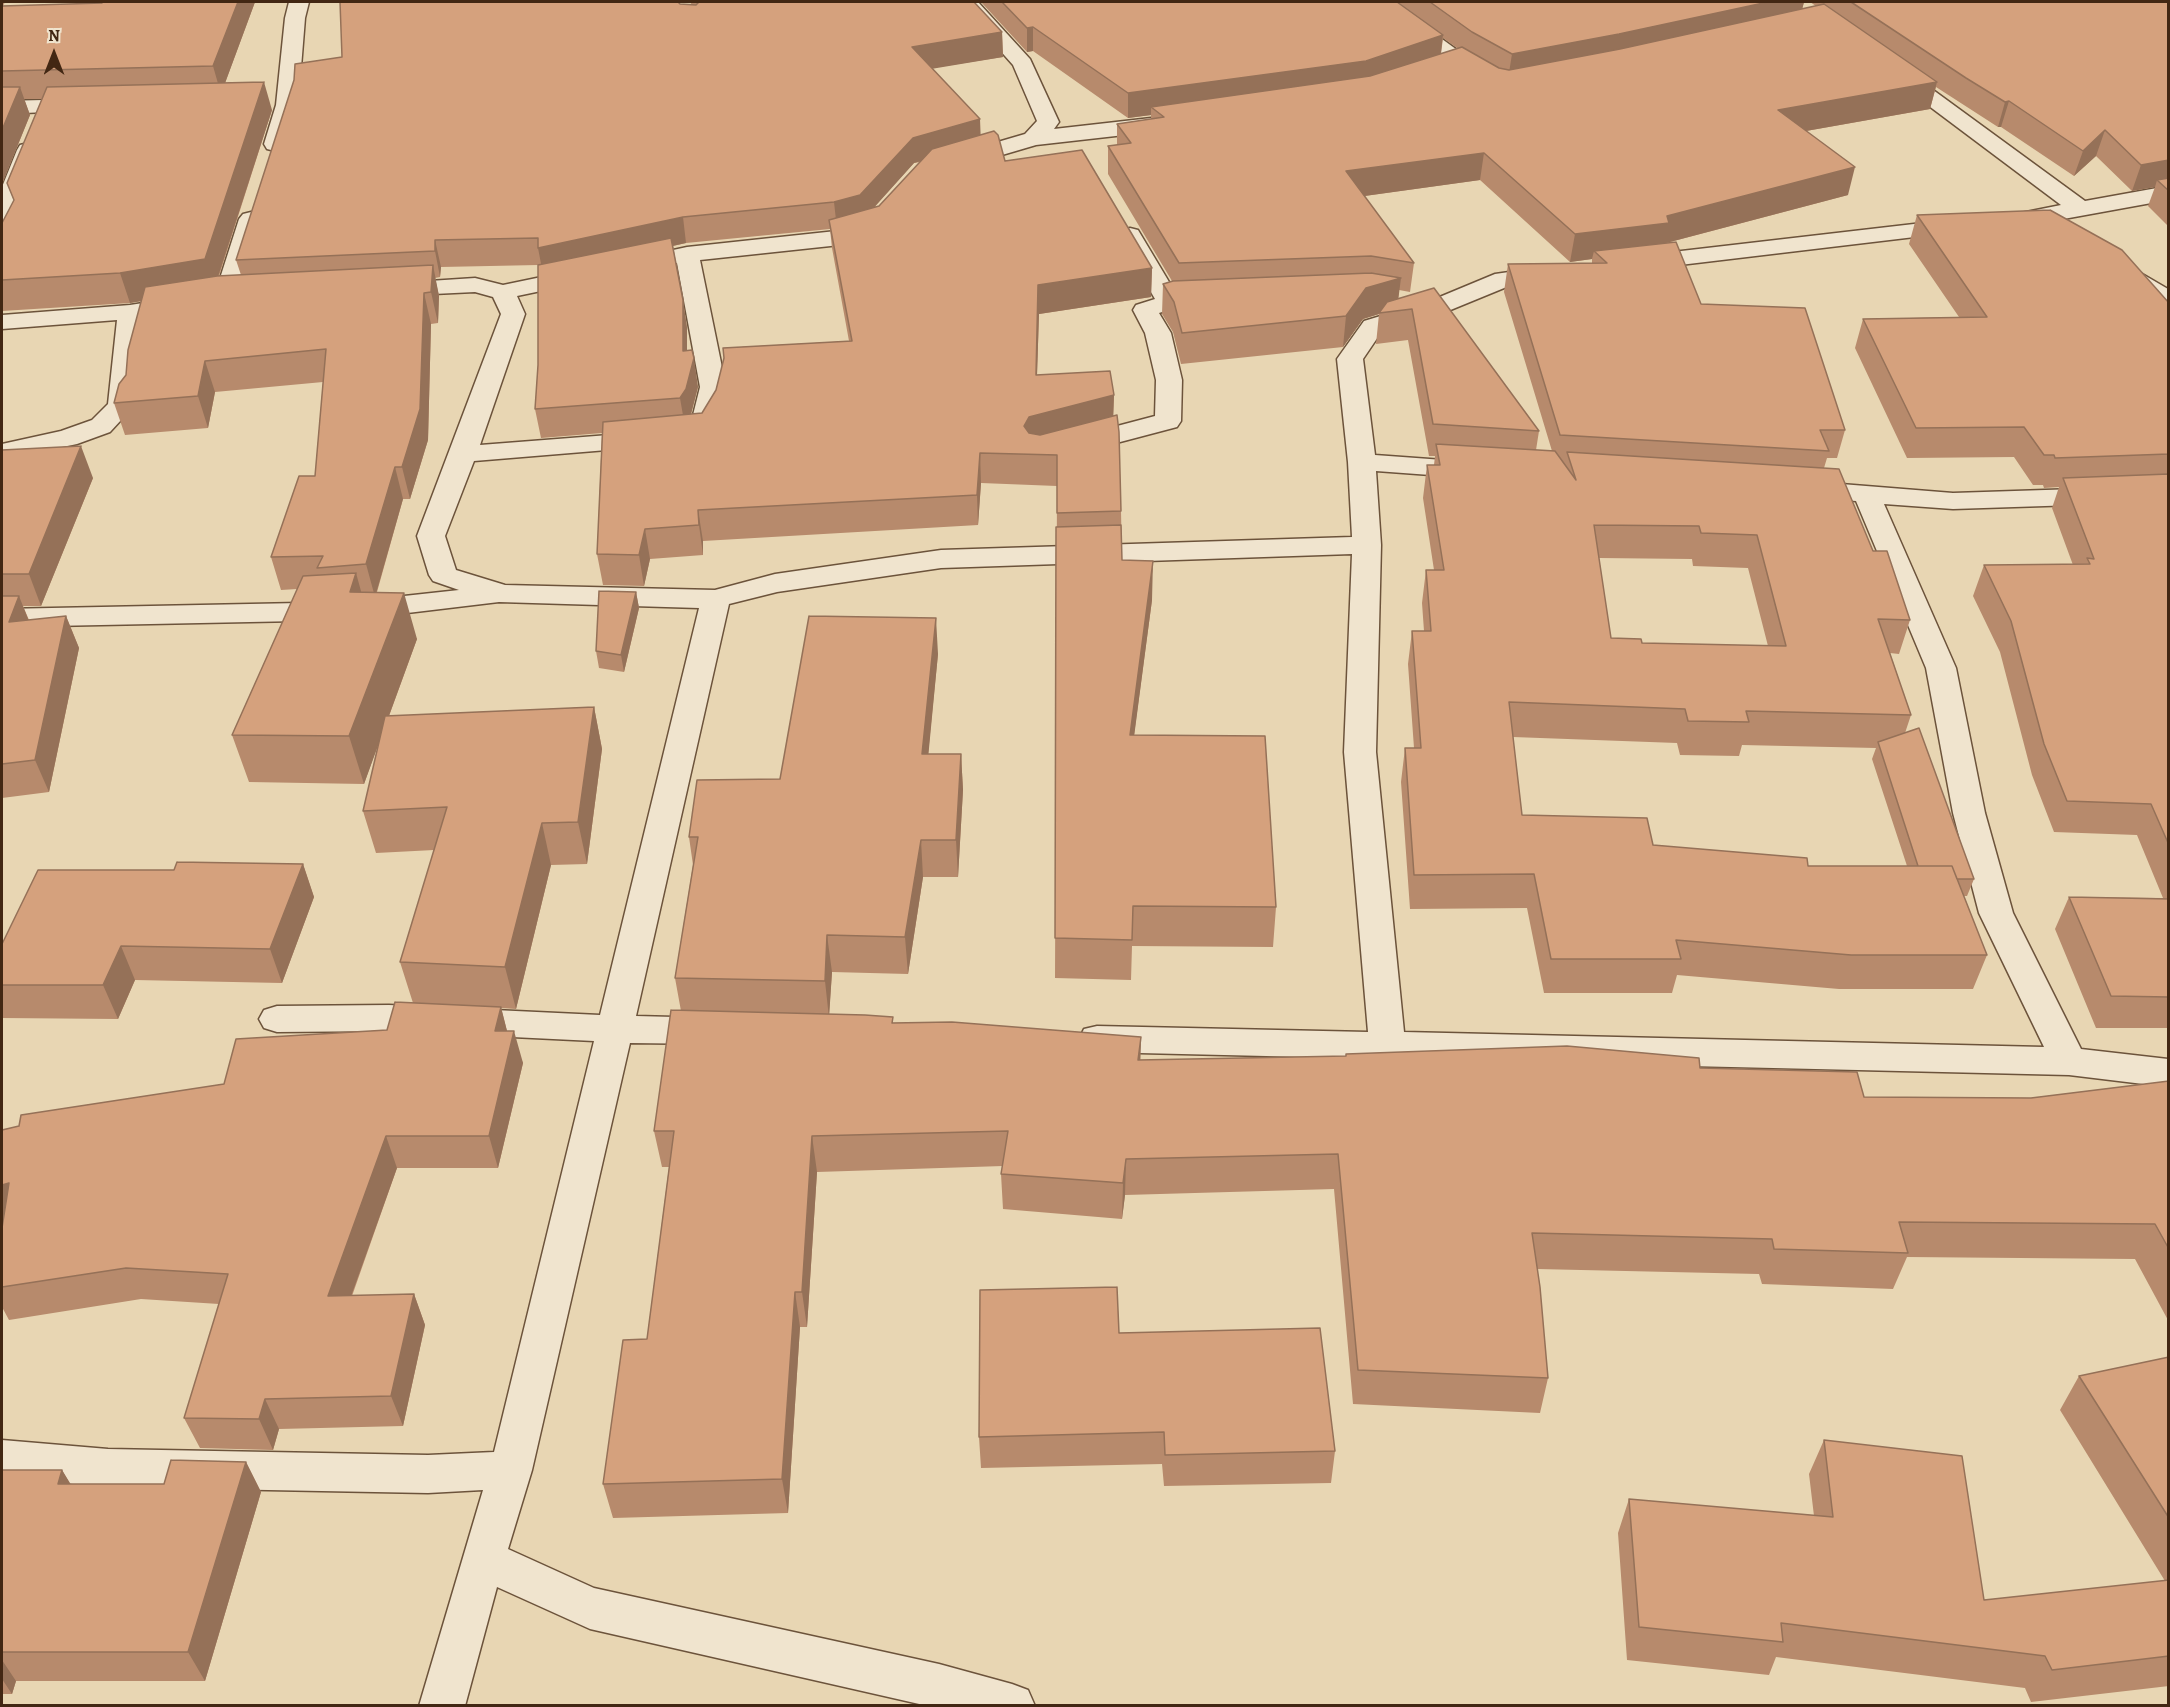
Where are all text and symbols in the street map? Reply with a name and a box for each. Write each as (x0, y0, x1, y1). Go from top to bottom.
north arrow (24, 24, 84, 84)
text: N (48, 25, 60, 47)

